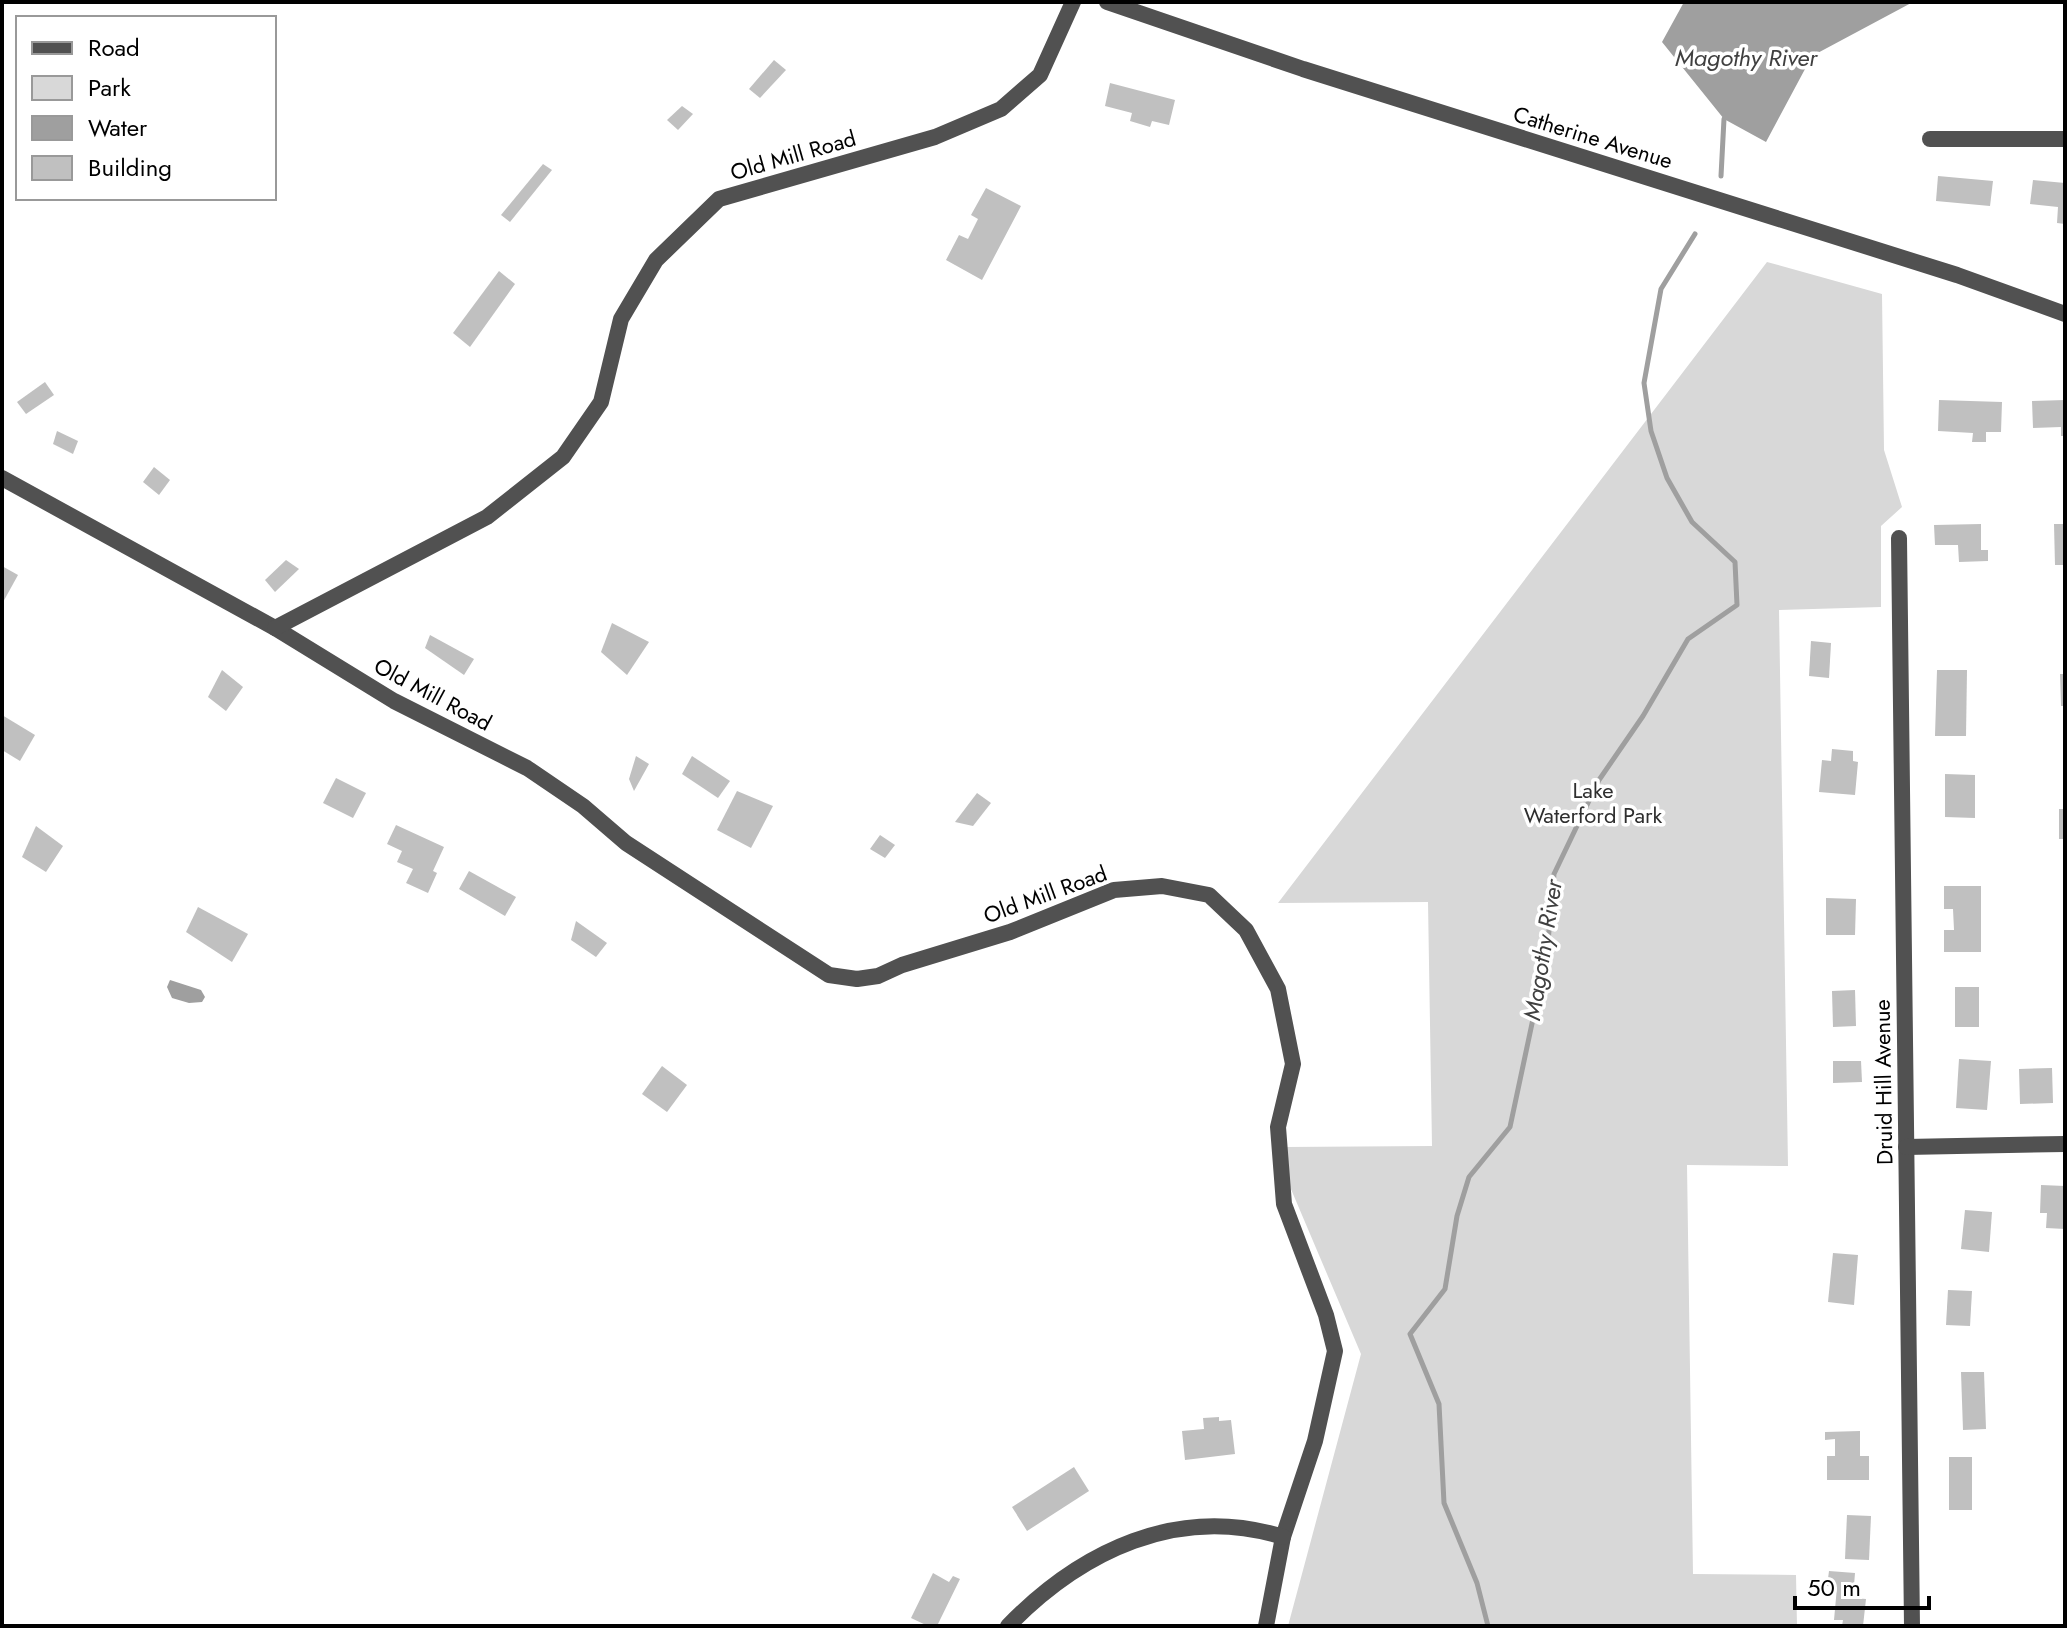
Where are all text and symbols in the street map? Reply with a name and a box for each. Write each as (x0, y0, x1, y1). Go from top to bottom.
legend (16, 16, 276, 200)
text: Road (88, 30, 140, 65)
water label: Magothy River (1675, 40, 1819, 75)
text: Park (88, 70, 131, 105)
street label: Catherine Avenue (1509, 98, 1677, 176)
text: Water (88, 110, 148, 145)
street label: Old Mill Road (726, 122, 860, 188)
text: Building (88, 150, 172, 185)
street label: Old Mill Road (368, 650, 498, 738)
park label: Lake Waterford Park (1524, 774, 1663, 831)
street label: Old Mill Road (979, 857, 1111, 931)
water label: Magothy River (1514, 875, 1571, 1023)
street label: Druid Hill Avenue (1866, 999, 1900, 1165)
scale bar (1795, 1560, 1929, 1610)
text: 50 m (1807, 1570, 1861, 1605)

